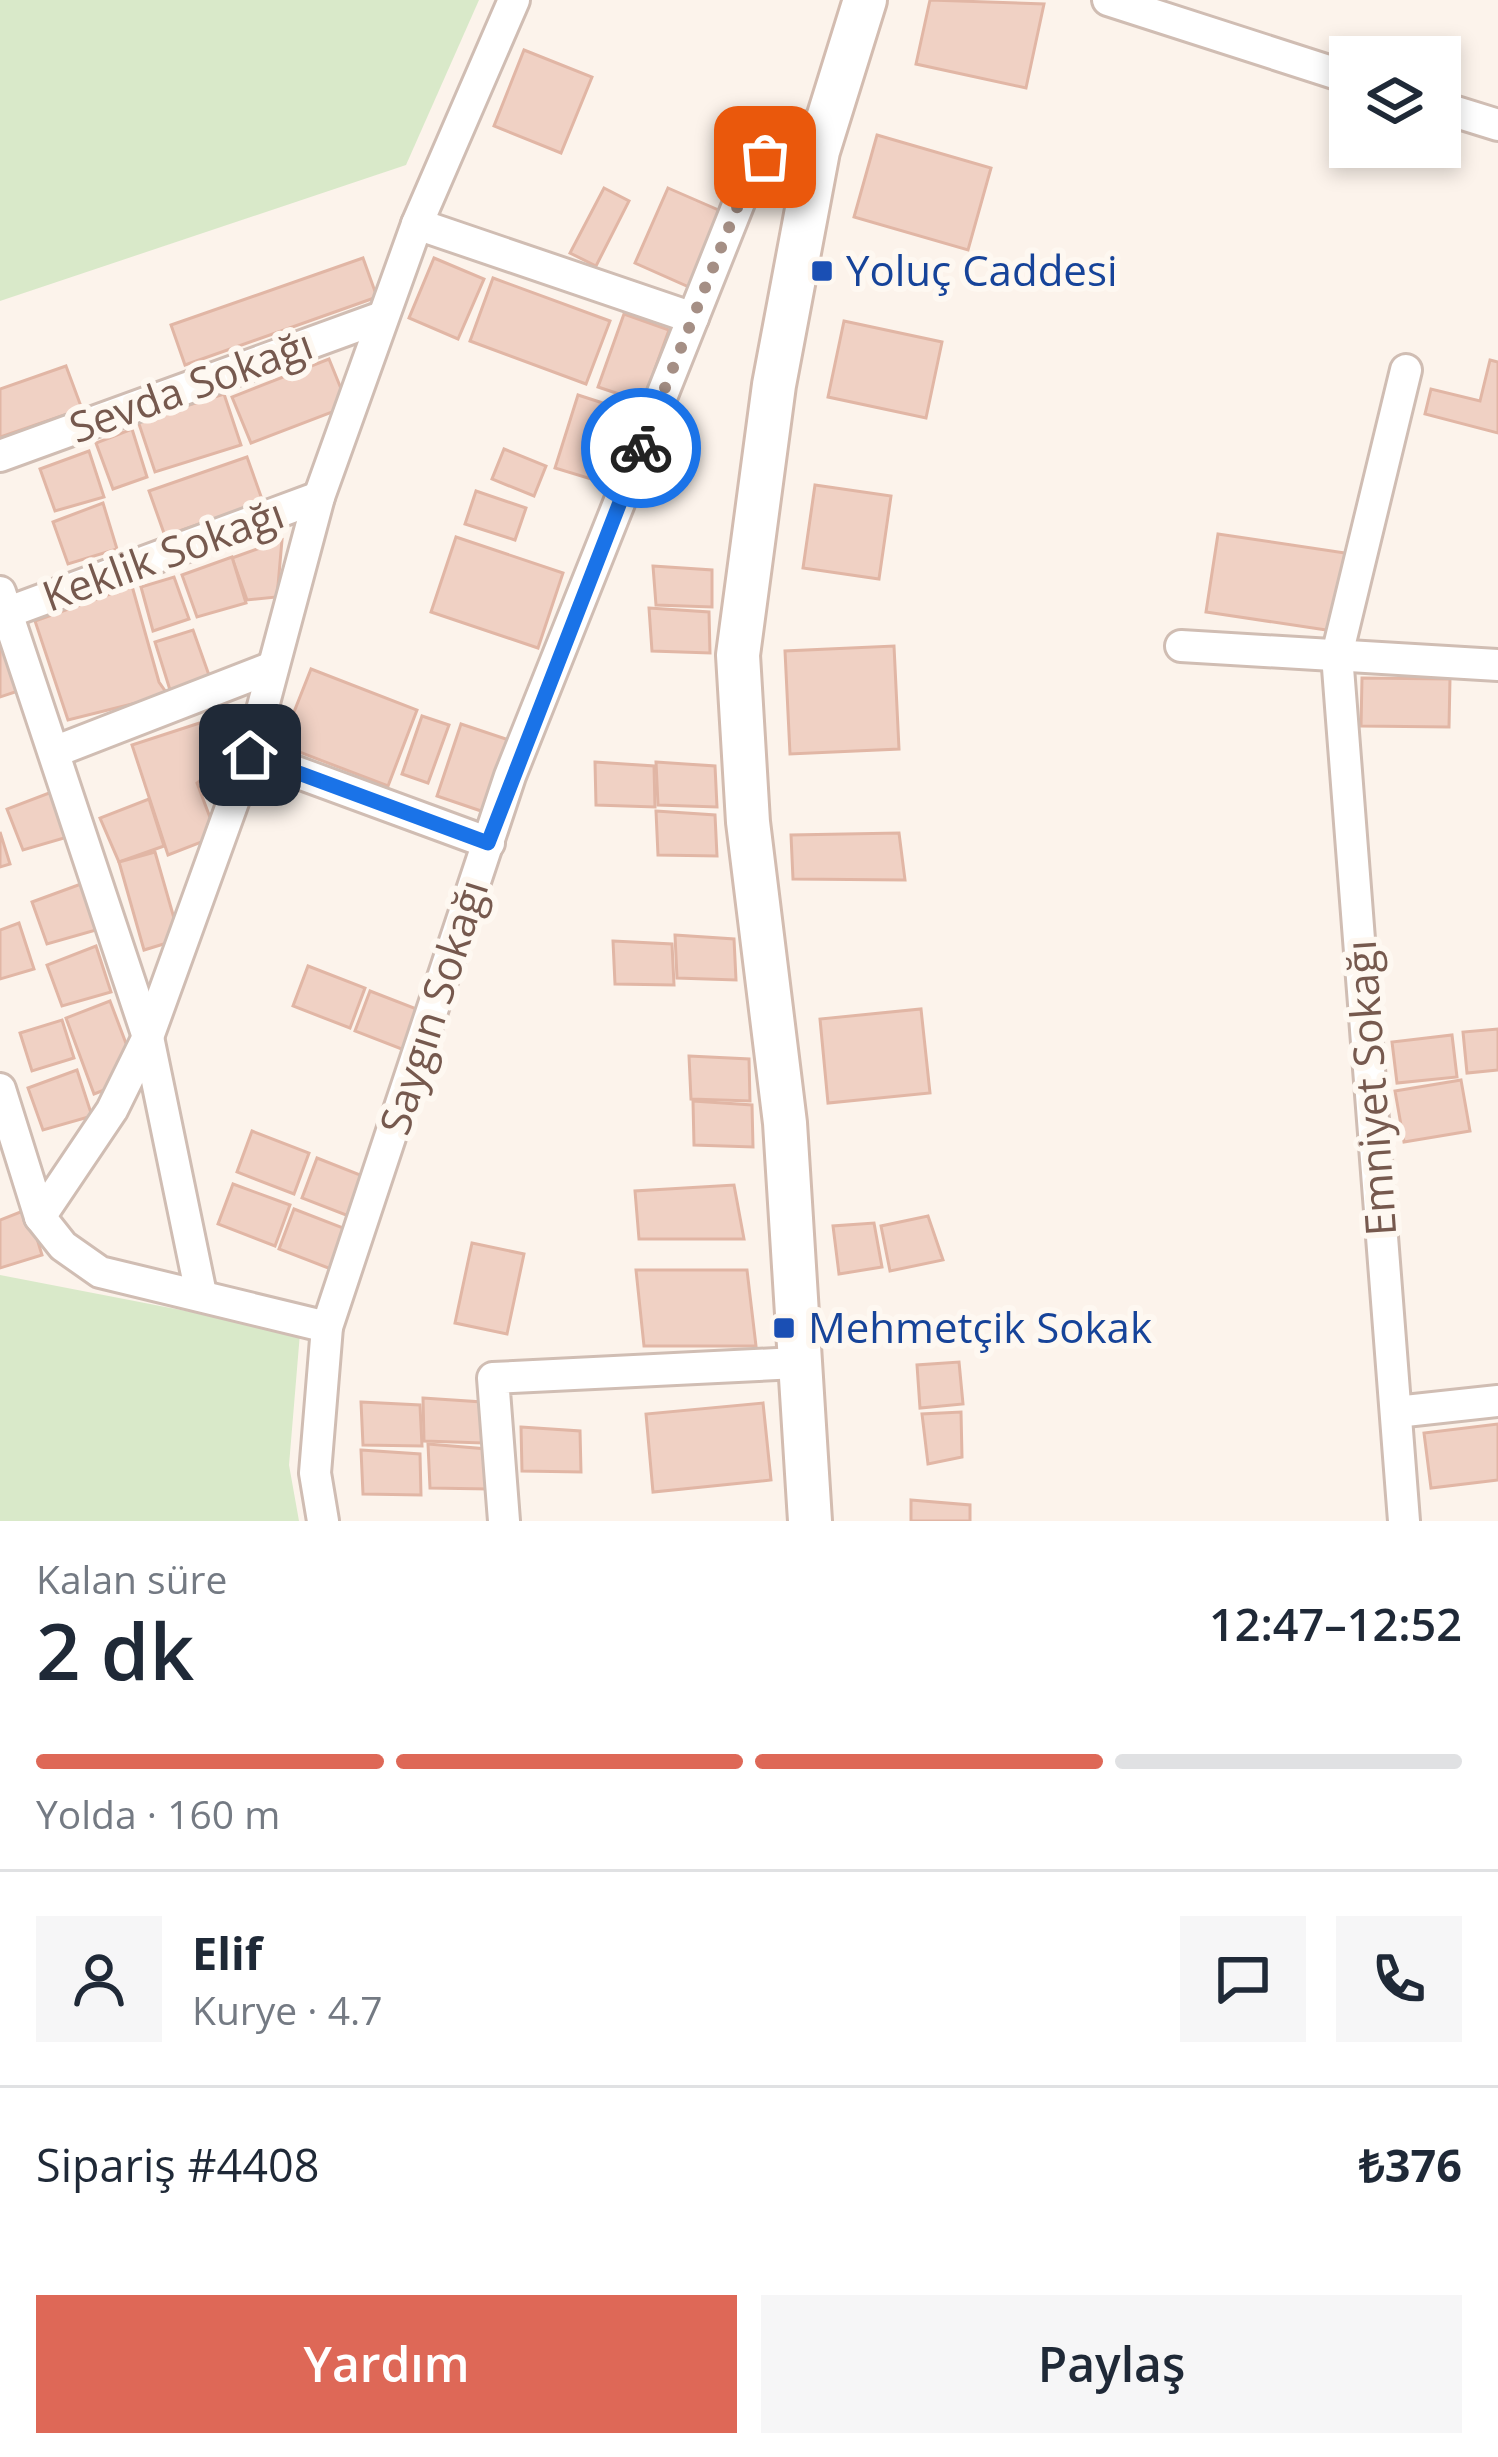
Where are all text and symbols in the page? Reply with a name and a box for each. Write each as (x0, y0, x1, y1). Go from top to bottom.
map controls (1329, 36, 1461, 168)
button: layers (1329, 36, 1461, 168)
pin (714, 106, 816, 208)
icon: bag (732, 124, 798, 190)
place label: Yoluç Caddesi (846, 241, 1118, 298)
marker: Yoluç Caddesi (809, 258, 835, 284)
street label: Sevda Sokağı (61, 314, 320, 455)
courier (581, 388, 701, 508)
icon: bike (608, 415, 674, 481)
street label: Keklik Sokağı (34, 484, 291, 624)
pin (199, 704, 301, 806)
icon: home (217, 722, 283, 788)
street label: Saygın Sokağı (365, 872, 501, 1141)
street label: Emniyet Sokağı (1331, 938, 1408, 1238)
place label: Mehmetçik Sokak (808, 1298, 1152, 1355)
marker: Mehmetçik Sokak (771, 1315, 797, 1341)
text: Kalan süre (36, 1552, 227, 1605)
text: 12:47–12:52 (1209, 1593, 1462, 1654)
text: 2 dk (36, 1597, 194, 1703)
text: Yolda · 160 m (36, 1787, 280, 1840)
button: person (36, 1916, 162, 2042)
button: chat (1180, 1916, 1306, 2042)
button: phone (1336, 1916, 1462, 2042)
text: Elif (192, 1922, 262, 1983)
text: Kurye · 4.7 (192, 1983, 383, 2036)
text: Sipariş #4408 (36, 2134, 319, 2195)
text: ₺376 (1359, 2134, 1462, 2195)
button: Yardım (36, 2295, 737, 2433)
button: Paylaş (761, 2295, 1462, 2433)

